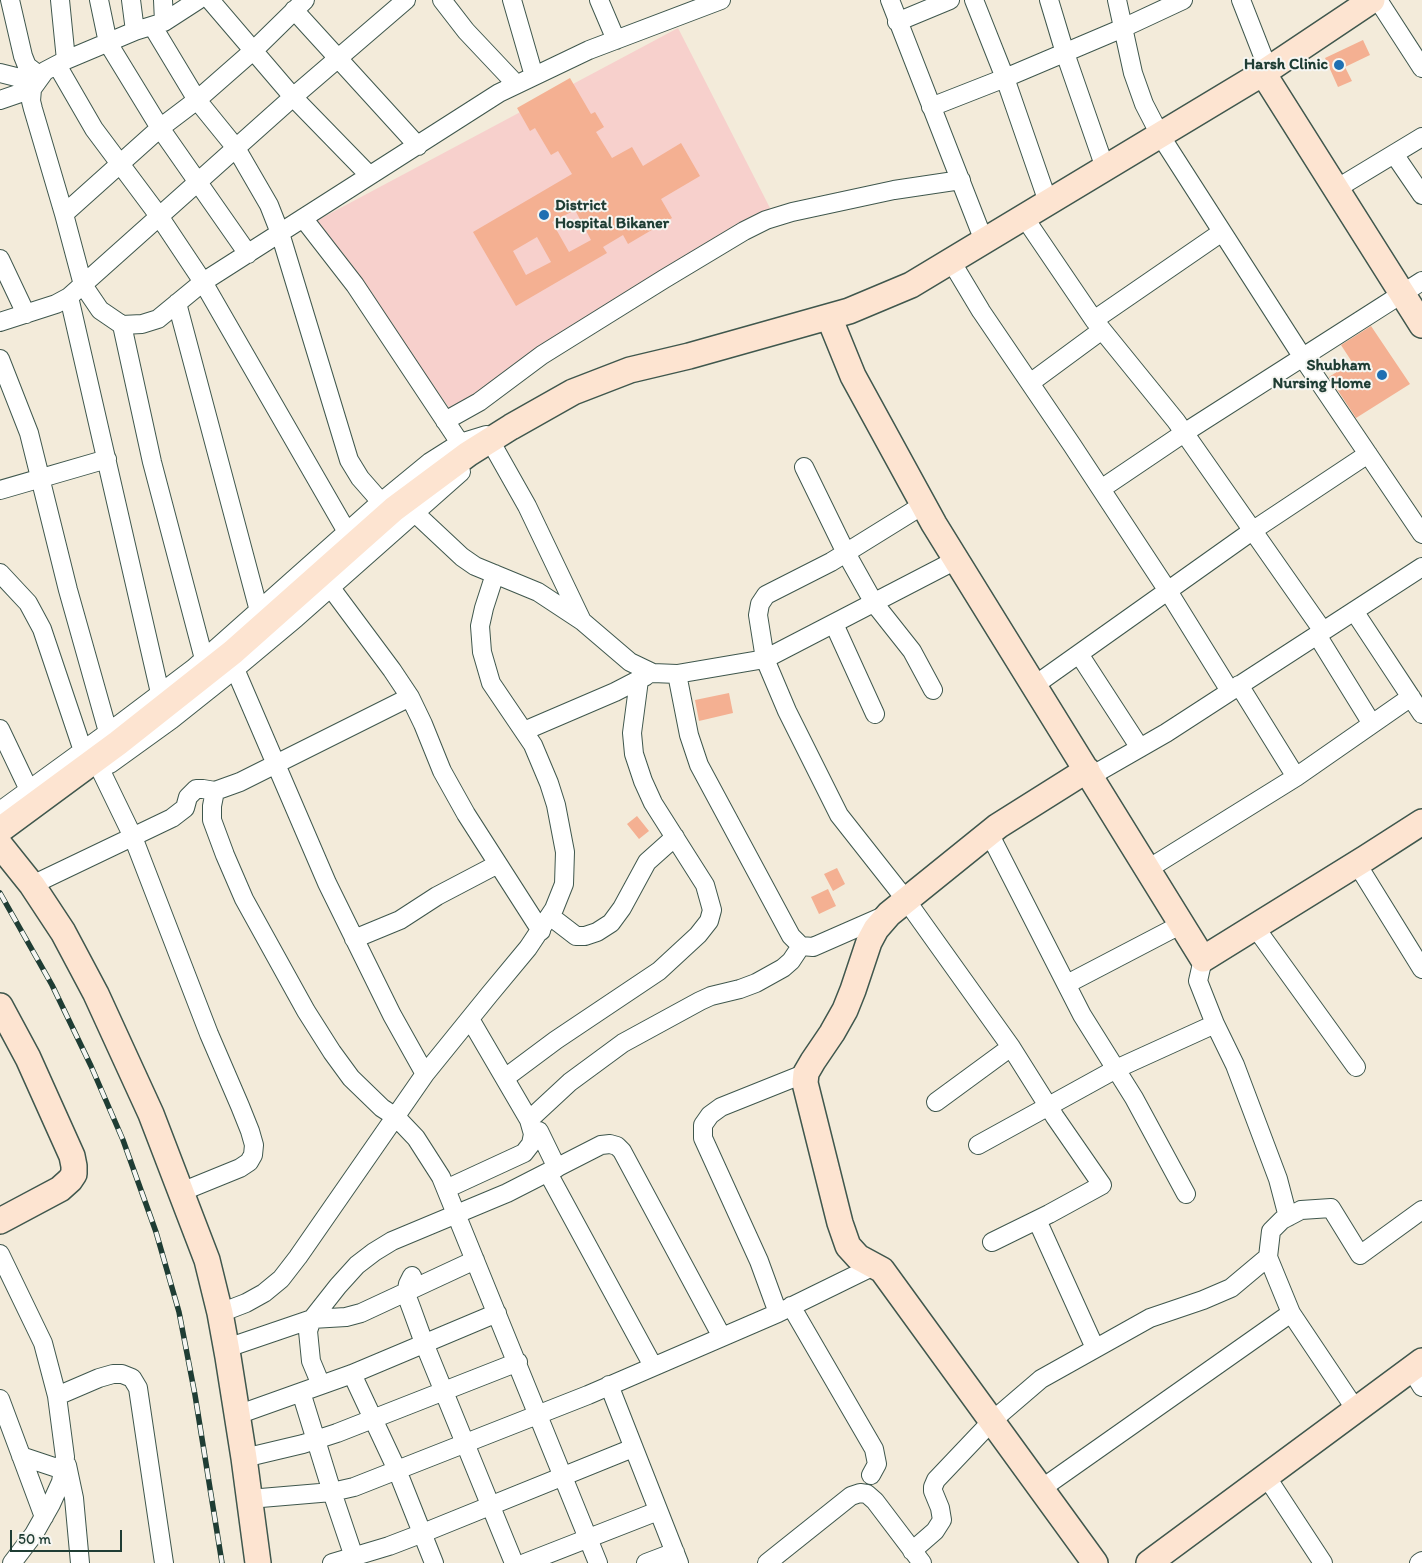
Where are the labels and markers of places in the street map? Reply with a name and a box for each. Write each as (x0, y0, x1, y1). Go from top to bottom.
place label: Harsh Clinic (1244, 55, 1328, 75)
marker: Harsh Clinic (1332, 58, 1346, 72)
place label: District Hospital Bikaner (555, 196, 669, 234)
marker: District Hospital Bikaner (537, 208, 551, 222)
place label: Shubham Nursing Home (1273, 356, 1371, 394)
marker: Shubham Nursing Home (1375, 368, 1389, 382)

